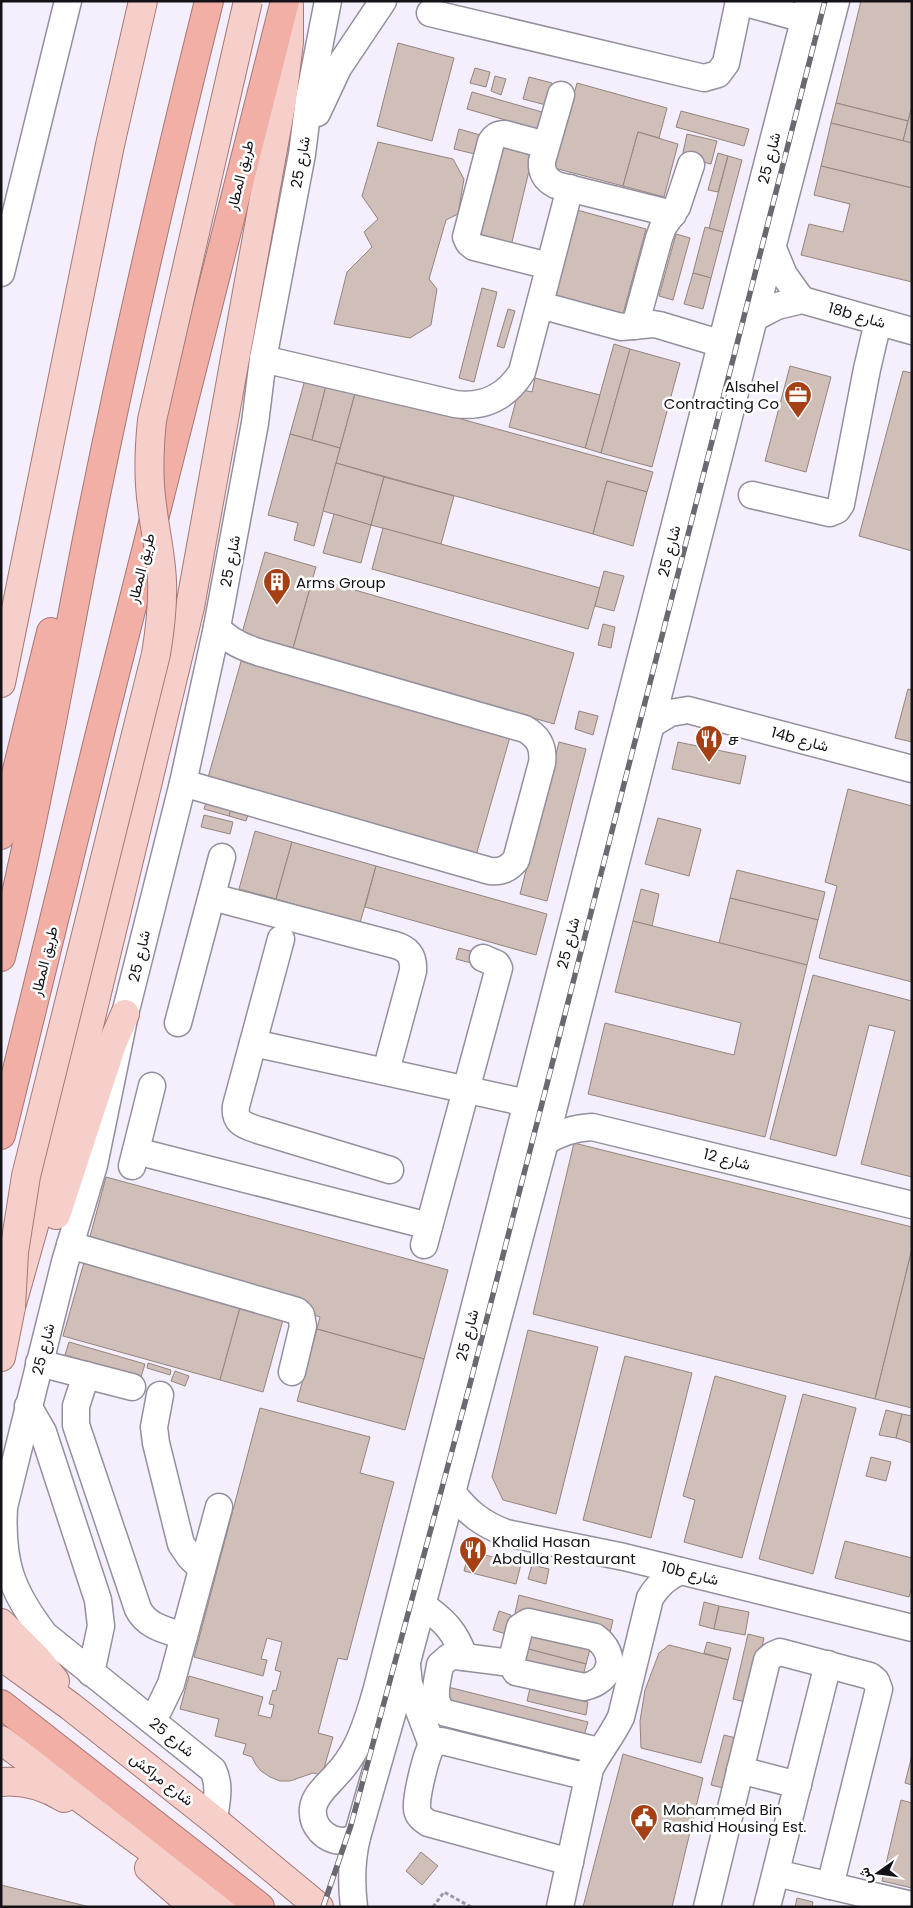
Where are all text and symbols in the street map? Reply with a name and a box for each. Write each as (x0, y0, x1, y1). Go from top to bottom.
street label: شارع 25 (752, 130, 787, 186)
street label: شارع 25 (285, 134, 316, 190)
street label: طريق المطار (221, 138, 259, 213)
street label: 18b شارع (826, 297, 888, 334)
place label: Alsahel Contracting Co (664, 376, 779, 414)
office icon: Alsahel Contracting Co (783, 380, 813, 419)
street label: شارع 25 (652, 523, 687, 579)
street label: طريق المطار (122, 531, 160, 606)
street label: شارع 25 (215, 533, 246, 589)
building icon: Arms Group (262, 567, 292, 606)
place label: Arms Group (296, 572, 386, 593)
street label: 14b شارع (769, 721, 831, 758)
restaurant icon: ச (694, 724, 724, 763)
place label: ச (728, 729, 739, 750)
street label: شارع 25 (551, 915, 586, 971)
street label: طريق المطار (25, 924, 63, 999)
street label: شارع 25 (123, 928, 156, 984)
street label: شارع 12 (701, 1143, 753, 1176)
street label: شارع 25 (450, 1307, 485, 1363)
street label: شارع 25 (26, 1321, 61, 1377)
place label: Khalid Hasan Abdulla Restaurant (492, 1531, 636, 1569)
restaurant icon: Khalid Hasan Abdulla Restaurant (458, 1535, 488, 1574)
street label: 10b شارع (659, 1556, 721, 1591)
street label: شارع 25 (144, 1712, 199, 1762)
street label: شارع مراكش (125, 1747, 198, 1811)
place label: Mohammed Bin Rashid Housing Est. (663, 1799, 807, 1837)
public building icon: Mohammed Bin Rashid Housing Est. (629, 1803, 659, 1842)
north arrow (853, 1848, 903, 1898)
text: ش (854, 1865, 877, 1887)

